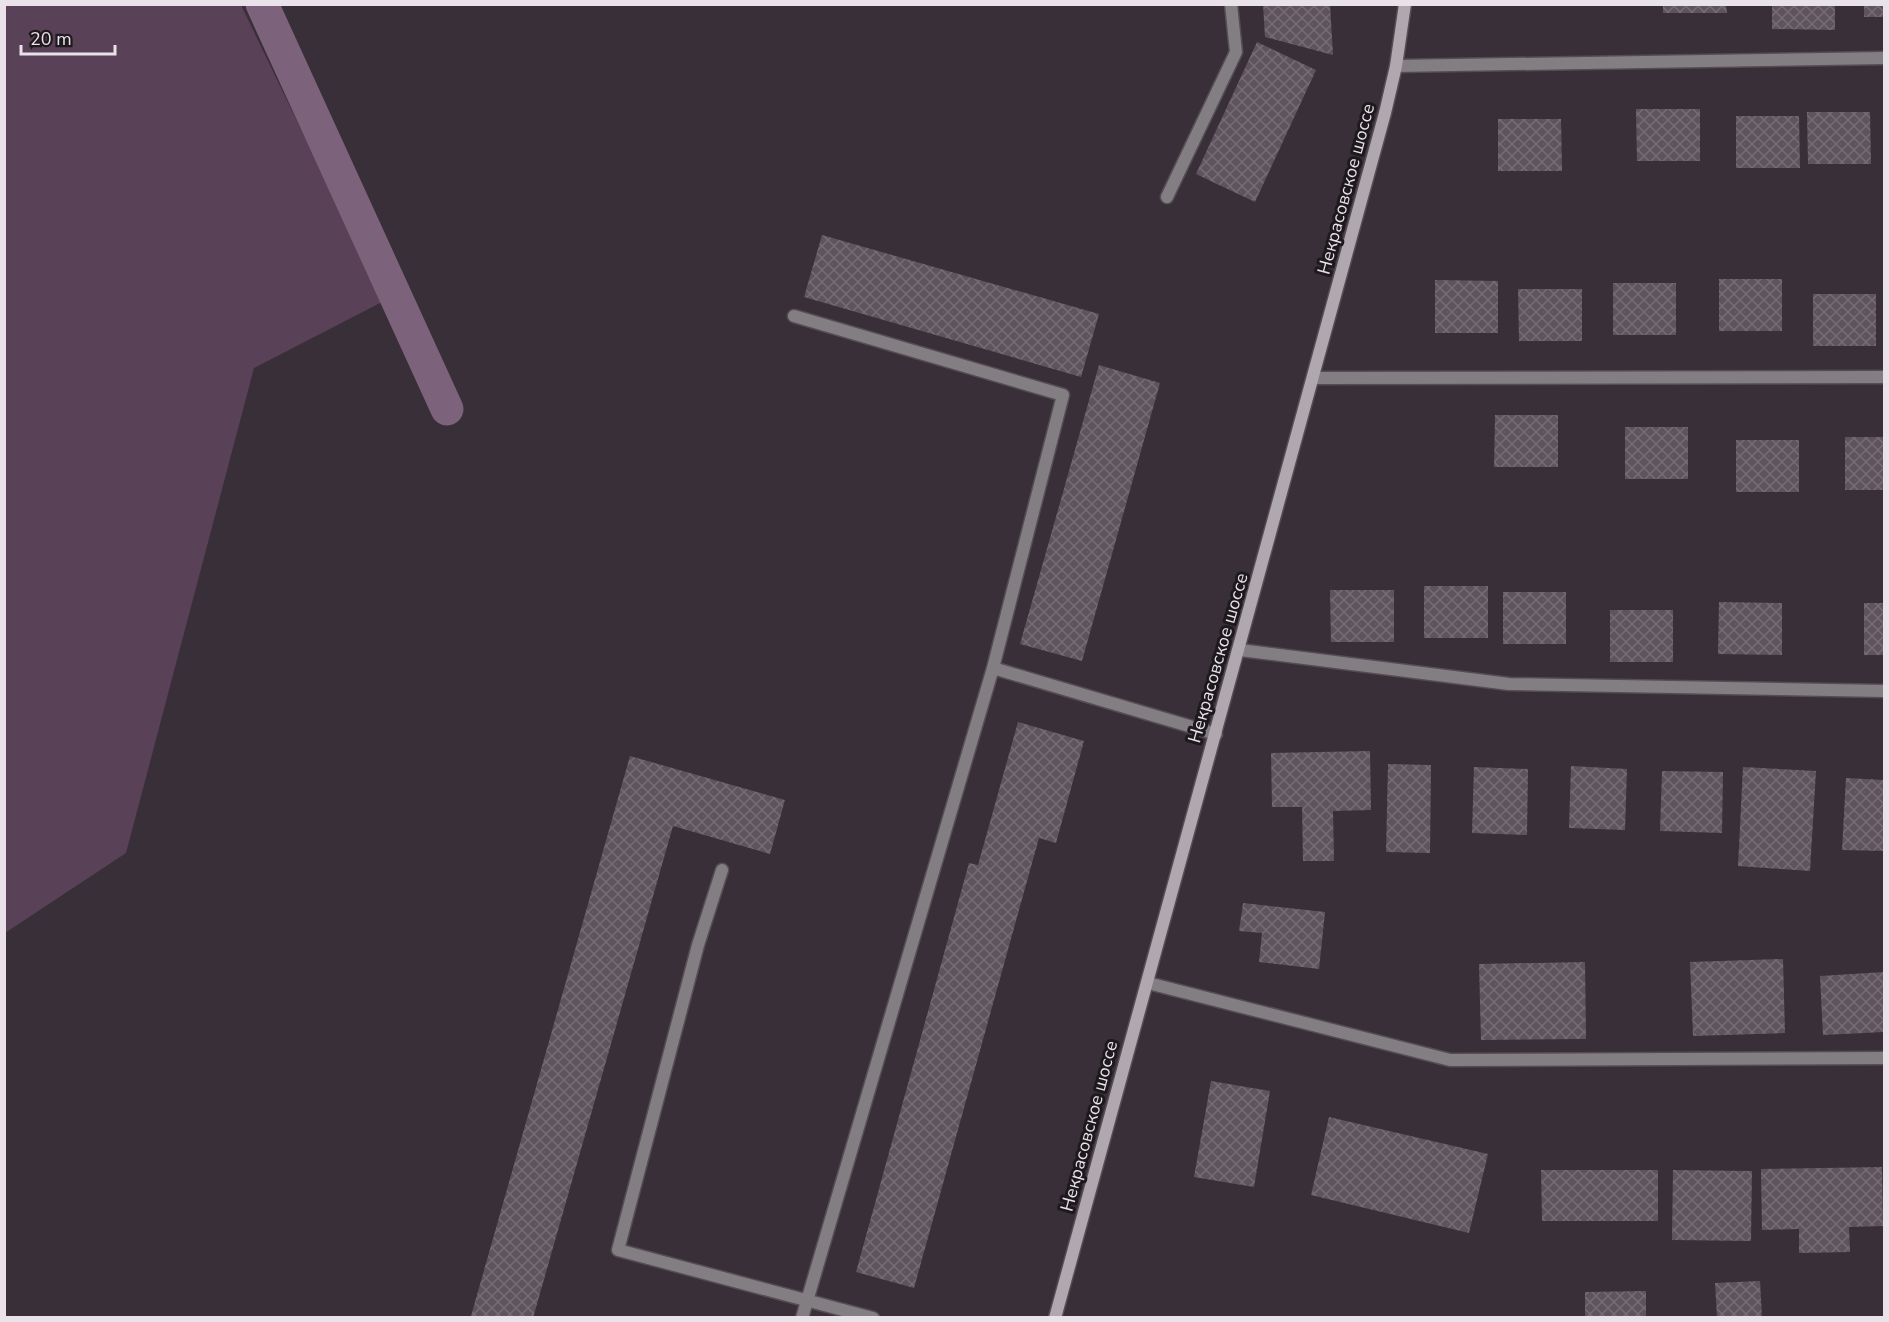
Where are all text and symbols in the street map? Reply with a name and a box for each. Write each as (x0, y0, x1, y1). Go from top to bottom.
scale bar (21, 18, 116, 56)
text: 20 m (30, 27, 72, 51)
street label: Некрасовское шоссе (1312, 101, 1380, 277)
street label: Некрасовское шоссе (1182, 570, 1254, 746)
street label: Некрасовское шоссе (1055, 1038, 1123, 1214)

